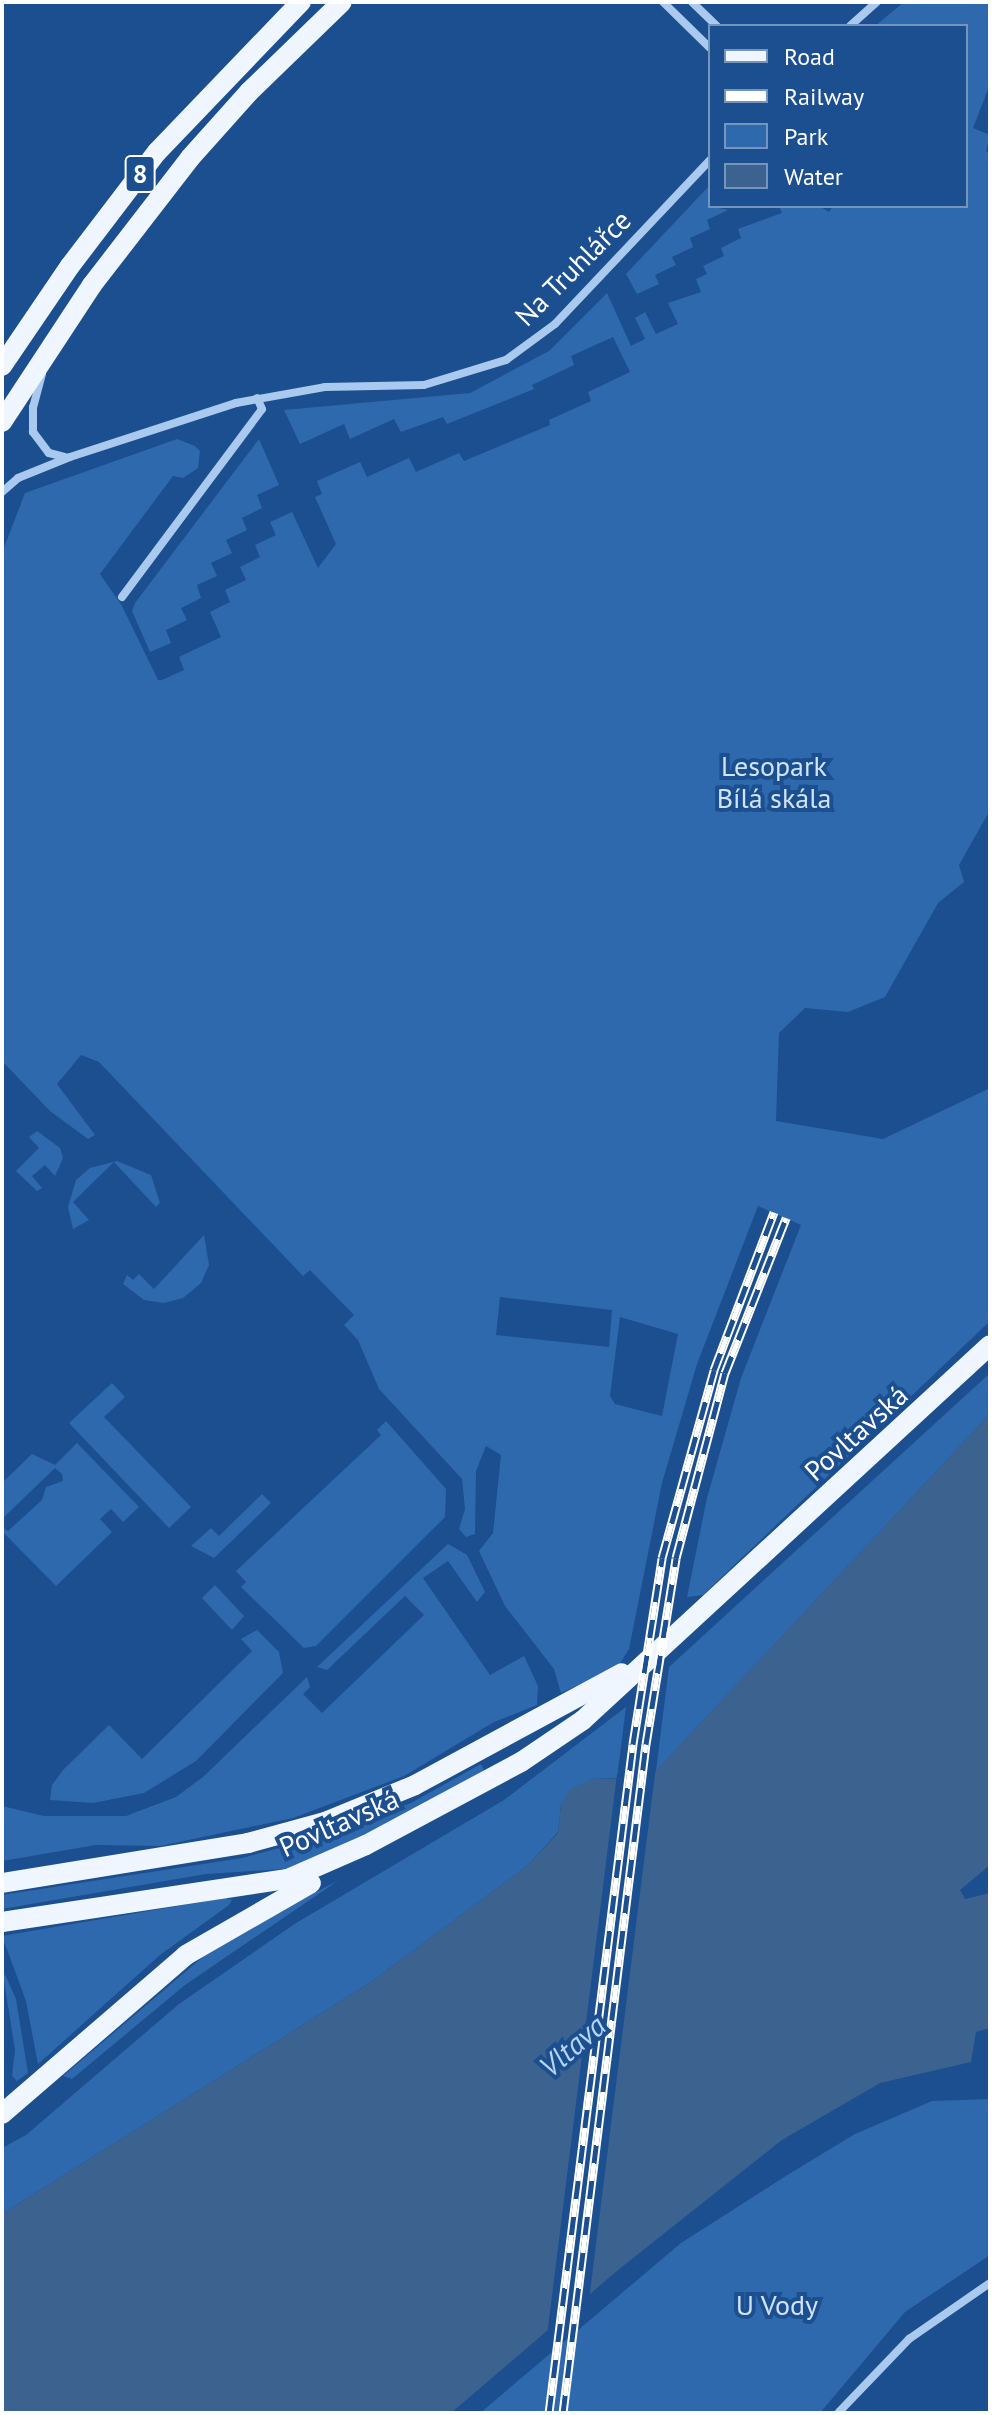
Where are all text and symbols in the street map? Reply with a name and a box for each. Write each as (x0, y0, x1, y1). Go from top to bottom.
legend (708, 24, 968, 208)
text: Road (784, 41, 835, 72)
text: Railway (784, 81, 864, 112)
text: Park (784, 121, 828, 152)
road number: 8 (124, 152, 156, 196)
text: Water (784, 161, 843, 192)
street label: Na Truhlářce (508, 203, 638, 333)
park label: Lesopark Bílá skála (717, 749, 831, 815)
street label: Povltavská (798, 1378, 914, 1488)
street label: Povltavská (274, 1782, 404, 1864)
water label: Vltava (532, 2008, 612, 2084)
park label: U Vody (735, 2288, 819, 2322)

